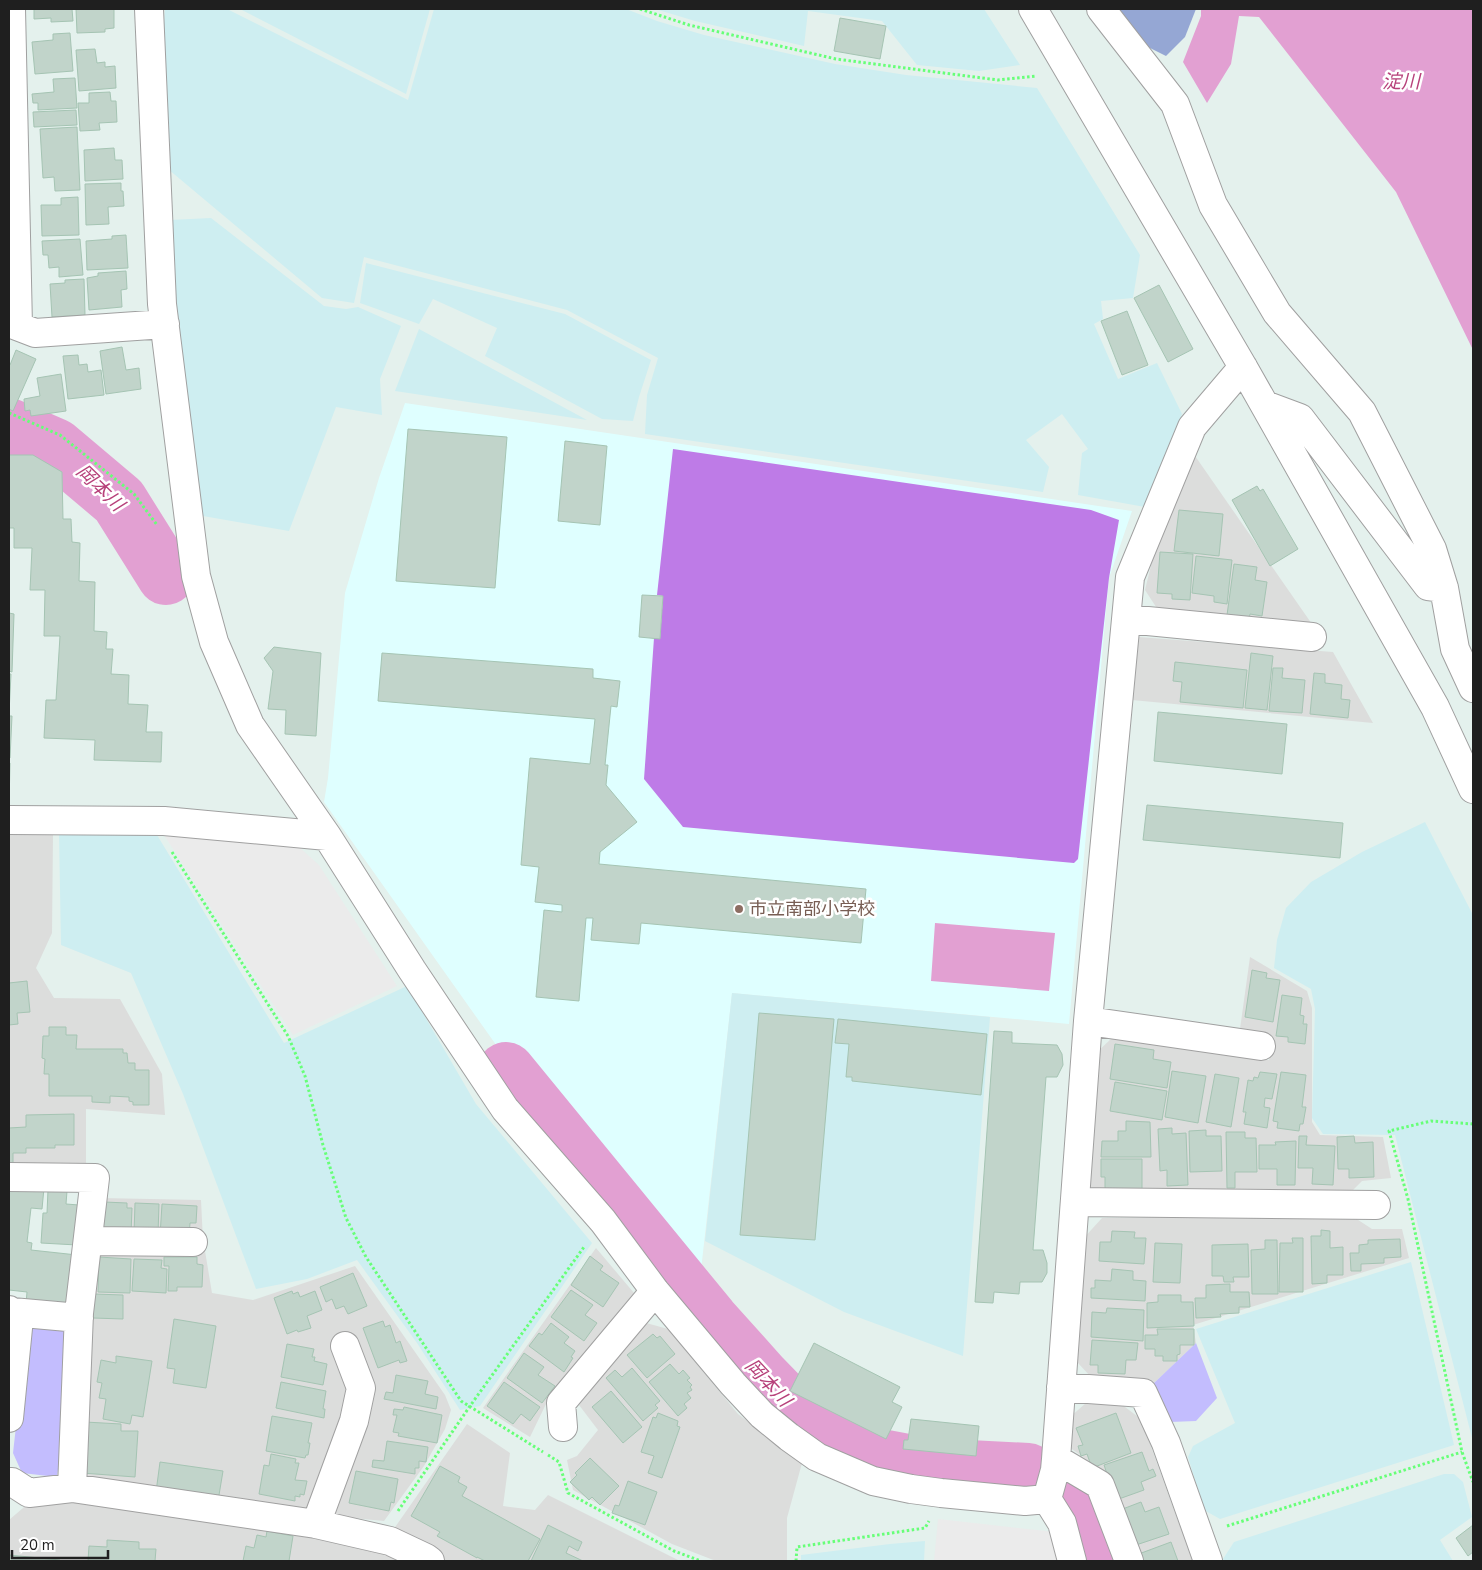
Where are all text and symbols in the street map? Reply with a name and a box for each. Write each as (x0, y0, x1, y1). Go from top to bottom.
water label: 淀川 (1382, 69, 1422, 95)
water label: 岡本川 (70, 459, 131, 519)
place label: 市立南部小学校 (749, 897, 875, 921)
marker: 市立南部小学校 (733, 903, 745, 915)
water label: 岡本川 (739, 1353, 798, 1414)
scale bar (12, 1528, 109, 1560)
text: 20 m (20, 1535, 55, 1555)

